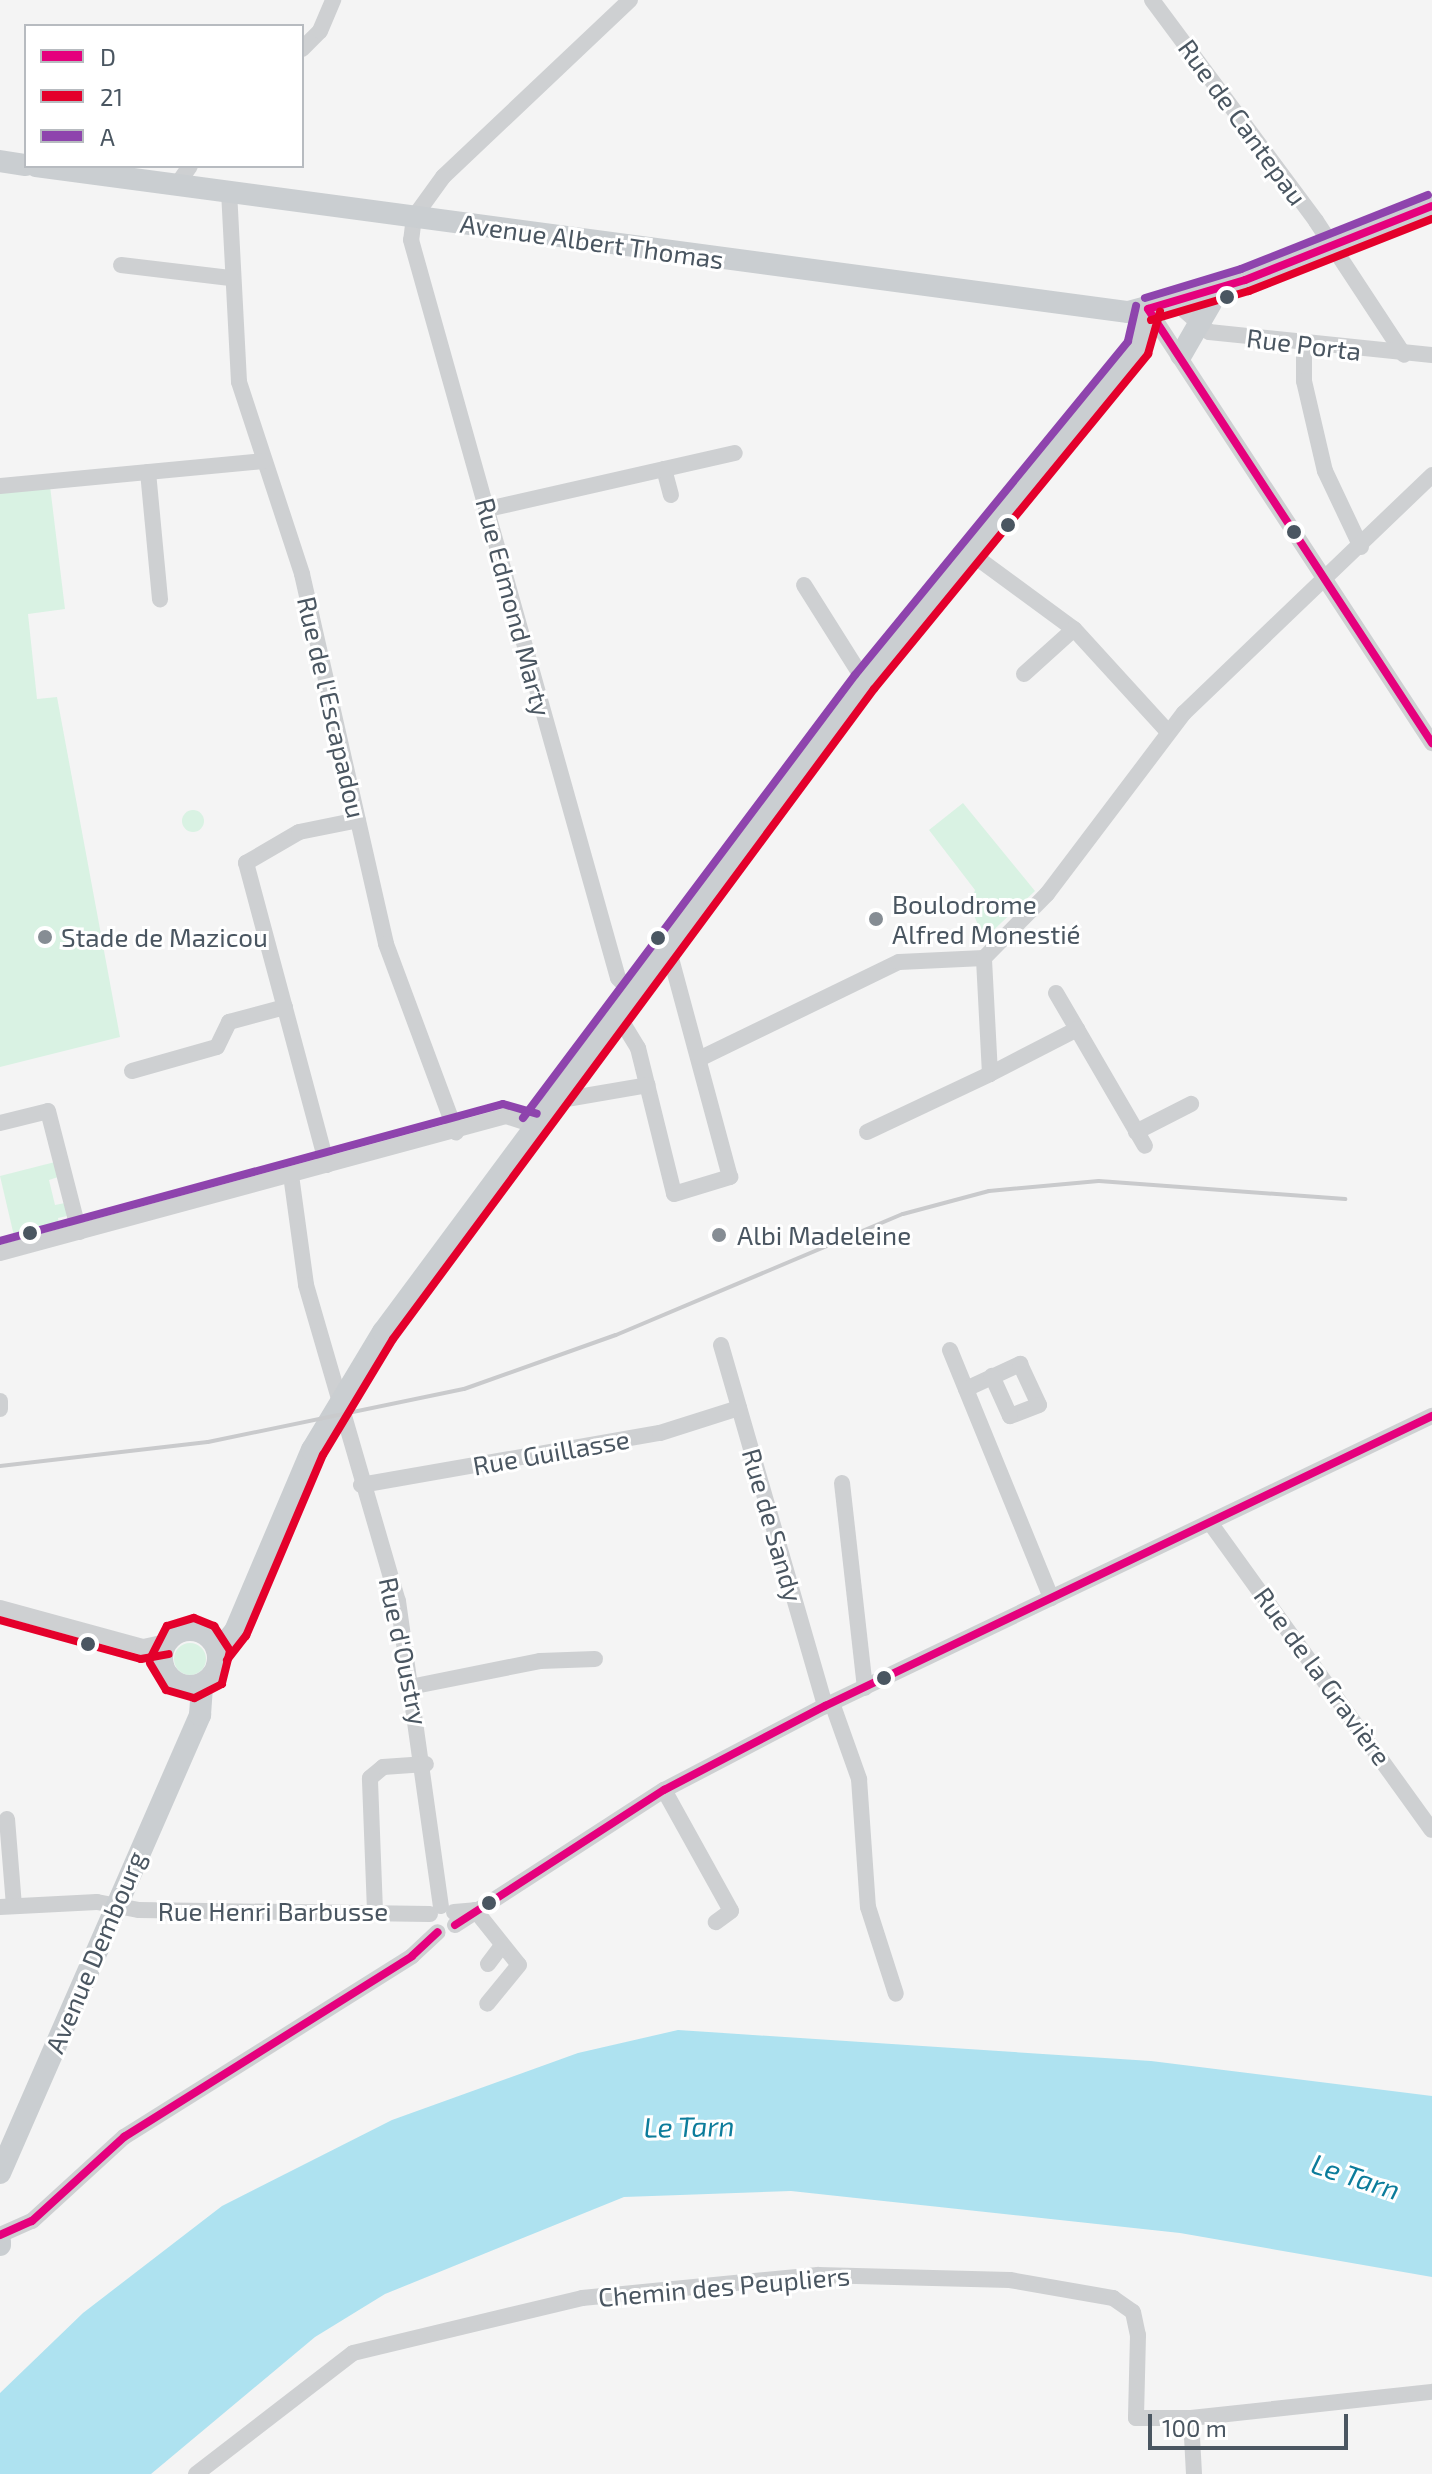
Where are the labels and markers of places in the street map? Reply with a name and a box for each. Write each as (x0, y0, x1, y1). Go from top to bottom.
unlabelled marker (1219, 289, 1235, 305)
unlabelled marker (1000, 517, 1016, 533)
unlabelled marker (1286, 524, 1302, 540)
place label: Boulodrome Alfred Monestié (892, 888, 1081, 950)
marker: Boulodrome Alfred Monestié (867, 910, 885, 928)
place label: Stade de Mazicou (61, 921, 268, 953)
marker: Stade de Mazicou (36, 928, 54, 946)
unlabelled marker (650, 930, 666, 946)
place label: Albi Madeleine (737, 1219, 911, 1251)
marker: Albi Madeleine (708, 1224, 730, 1246)
unlabelled marker (22, 1225, 38, 1241)
unlabelled marker (80, 1636, 96, 1652)
unlabelled marker (876, 1670, 892, 1686)
unlabelled marker (481, 1895, 497, 1911)

